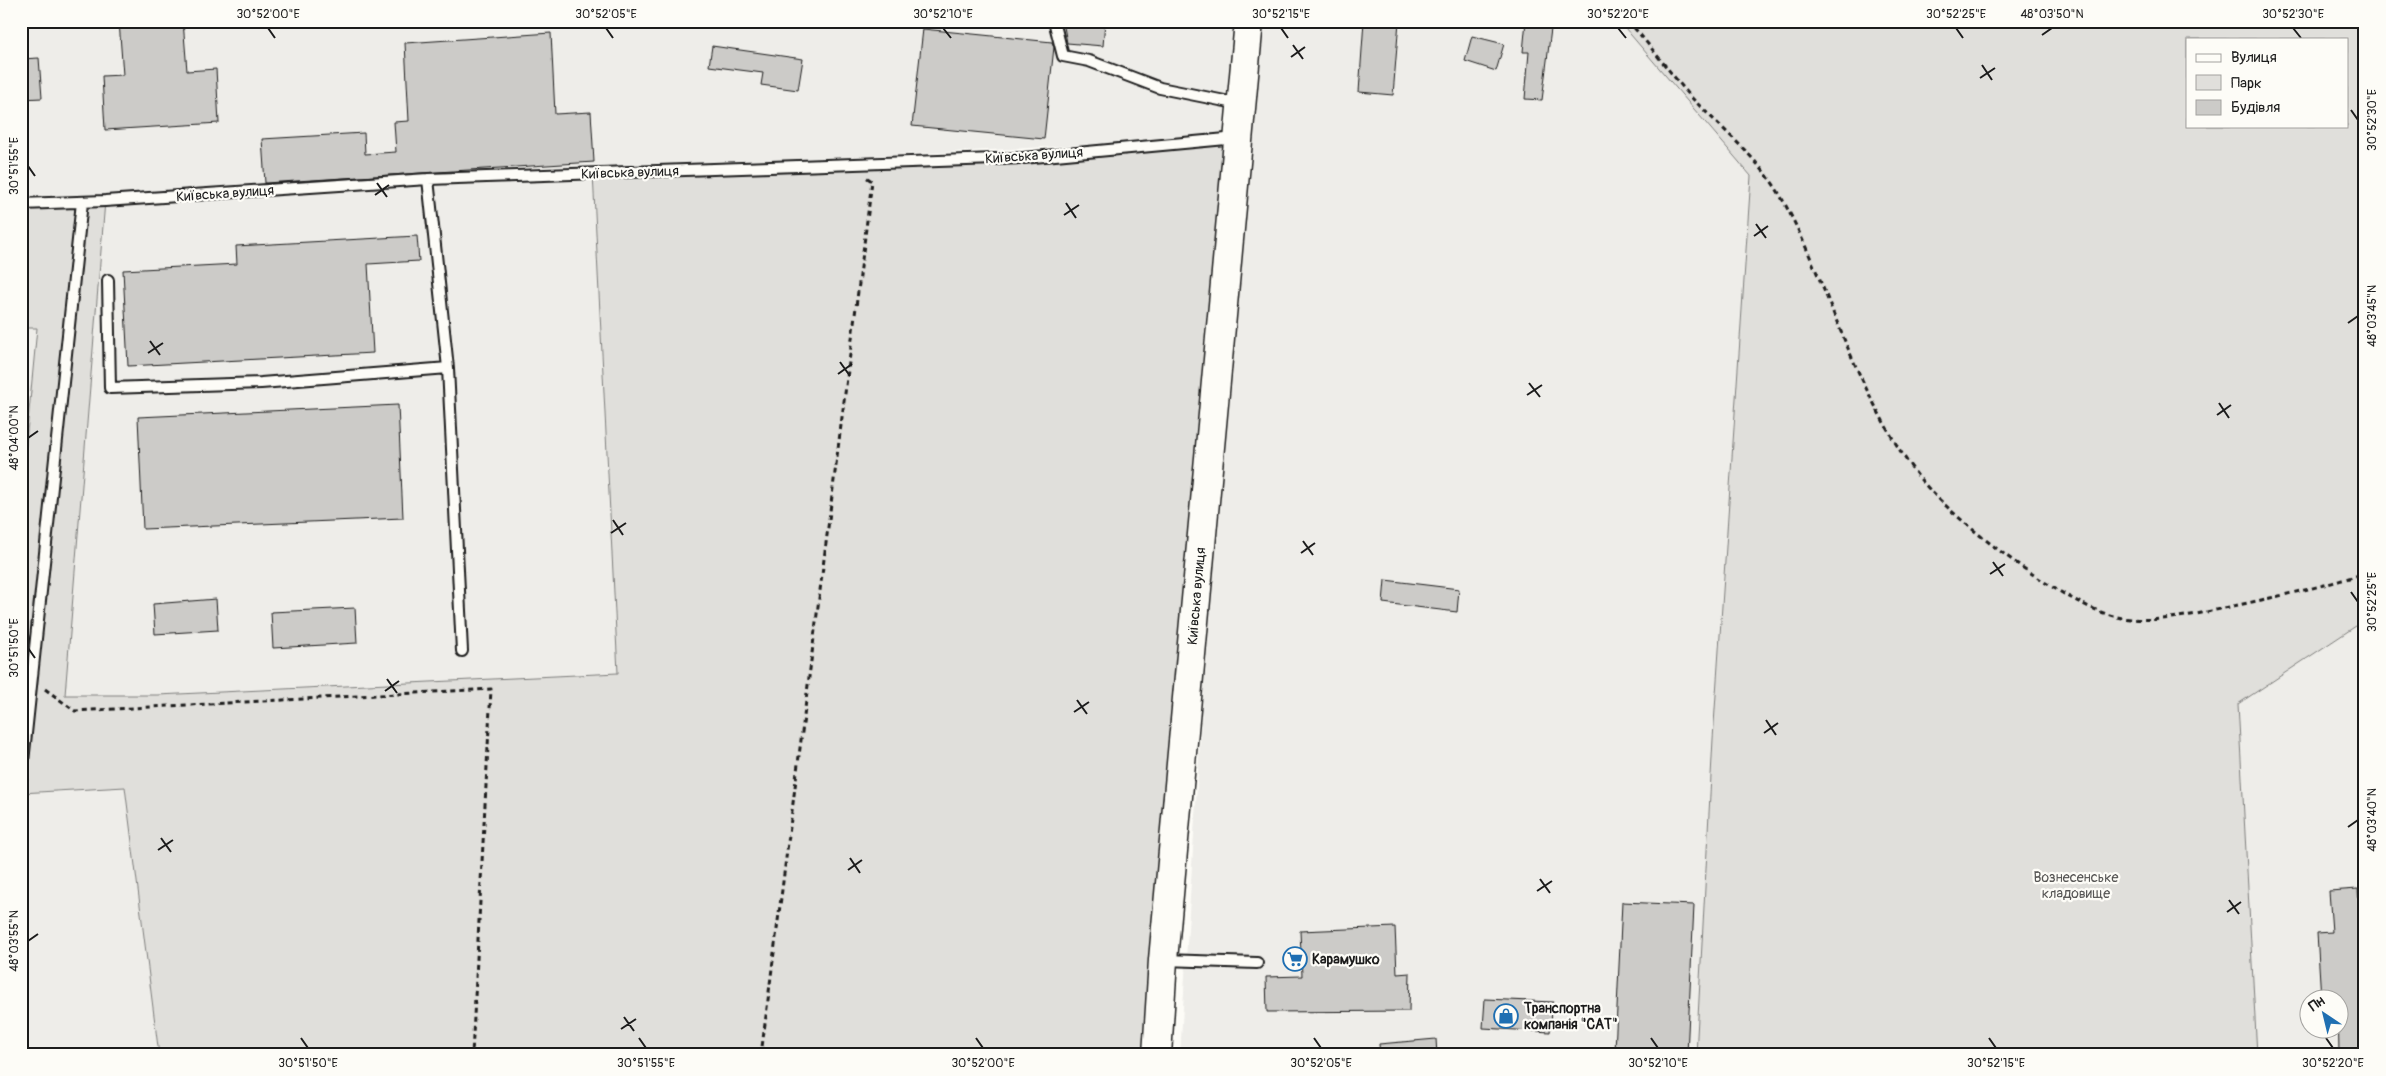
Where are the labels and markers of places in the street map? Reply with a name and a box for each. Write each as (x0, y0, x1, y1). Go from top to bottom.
supermarket icon: Карамушко (1282, 946, 1308, 972)
place label: Карамушко (1312, 951, 1380, 968)
place label: Транспортна компанія "САТ" (1523, 1000, 1618, 1033)
shop icon: Транспортна компанія "САТ" (1493, 1003, 1519, 1029)

